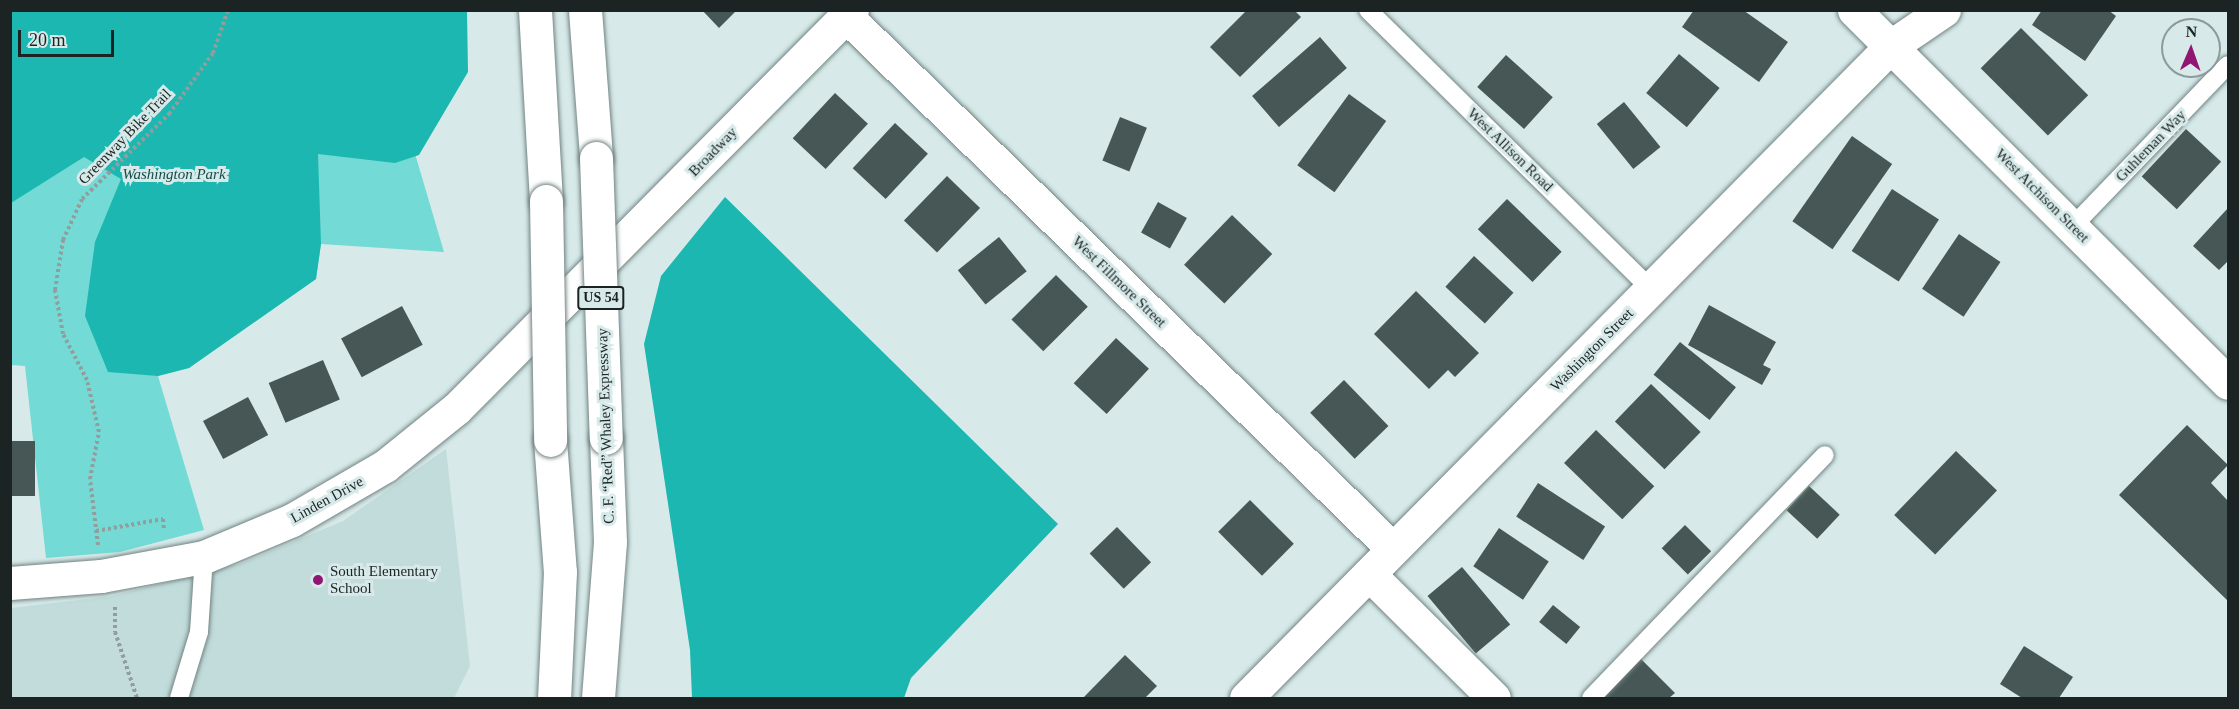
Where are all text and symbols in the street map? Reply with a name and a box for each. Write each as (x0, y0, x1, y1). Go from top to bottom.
scale bar (21, 18, 117, 56)
north arrow (2161, 18, 2221, 78)
text: N (2186, 23, 2198, 40)
text: 20 m (29, 30, 66, 50)
street label: Greenway Bike Trail (75, 85, 175, 189)
street label: West Allison Road (1463, 104, 1557, 196)
street label: Guhleman Way (2112, 106, 2190, 186)
street label: Broadway (685, 124, 741, 180)
street label: West Atchison Street (1991, 145, 2093, 247)
park label: Washington Park (122, 166, 226, 184)
street label: West Fillmore Street (1068, 233, 1170, 331)
road number: US 54 (577, 287, 625, 309)
street label: Washington Street (1547, 305, 1637, 395)
street label: C. F. “Red” Whaley Expressway (594, 328, 618, 524)
street label: Linden Drive (287, 473, 367, 527)
place label: South Elementary School (330, 562, 438, 597)
marker: South Elementary School (311, 573, 325, 587)

